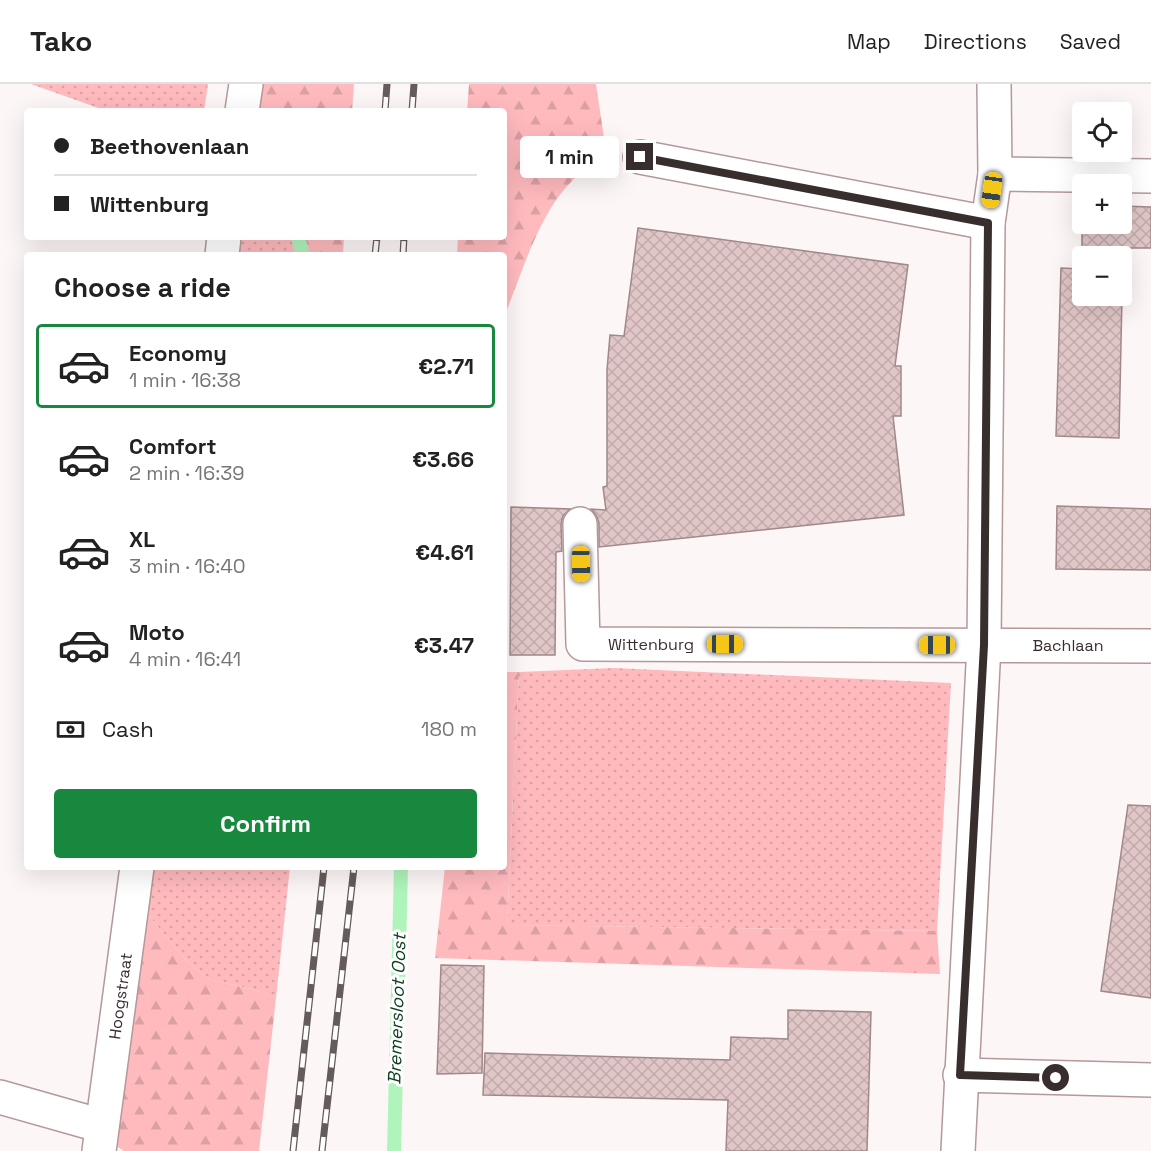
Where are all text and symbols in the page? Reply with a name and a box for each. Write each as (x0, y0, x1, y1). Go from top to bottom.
text: Tako (30, 23, 92, 59)
text: Map (847, 28, 891, 55)
text: Directions (924, 28, 1027, 55)
text: Saved (1060, 28, 1121, 55)
map controls (1072, 102, 1132, 306)
button: locate (1072, 102, 1132, 162)
text: Beethovenlaan (90, 132, 249, 160)
callout: 1 min (520, 136, 619, 178)
route end (626, 143, 653, 170)
text: 1 min (545, 144, 594, 170)
car (981, 171, 1003, 209)
button: + (1072, 174, 1132, 234)
text: Wittenburg (90, 190, 209, 218)
button: − (1072, 246, 1132, 306)
text: Choose a ride (54, 270, 231, 305)
icon: car (57, 339, 111, 393)
text: Economy (129, 339, 227, 367)
text: €2.71 (418, 352, 474, 380)
text: 1 min · 16:38 (129, 367, 241, 393)
icon: car (57, 432, 111, 486)
text: Comfort (129, 432, 217, 460)
text: €3.66 (412, 445, 474, 473)
text: 2 min · 16:39 (129, 460, 245, 486)
icon: car (57, 525, 111, 579)
text: XL (129, 525, 155, 553)
text: €4.61 (415, 538, 474, 566)
car (572, 546, 590, 582)
text: 3 min · 16:40 (129, 553, 246, 579)
icon: car (57, 618, 111, 672)
text: Moto (129, 618, 185, 646)
text: €3.47 (414, 631, 474, 659)
street label: Wittenburg (608, 634, 694, 655)
car (707, 635, 743, 653)
street label: Bachlaan (1032, 635, 1104, 656)
car (919, 636, 955, 654)
text: 4 min · 16:41 (129, 646, 241, 672)
icon: cash (54, 713, 87, 746)
text: Cash (102, 715, 154, 743)
text: 180 m (421, 716, 477, 742)
button: Confirm (54, 789, 477, 858)
water label: Bremersloot Oost (382, 931, 411, 1085)
street label: Hoogstraat (104, 951, 137, 1041)
route start (1042, 1064, 1069, 1091)

